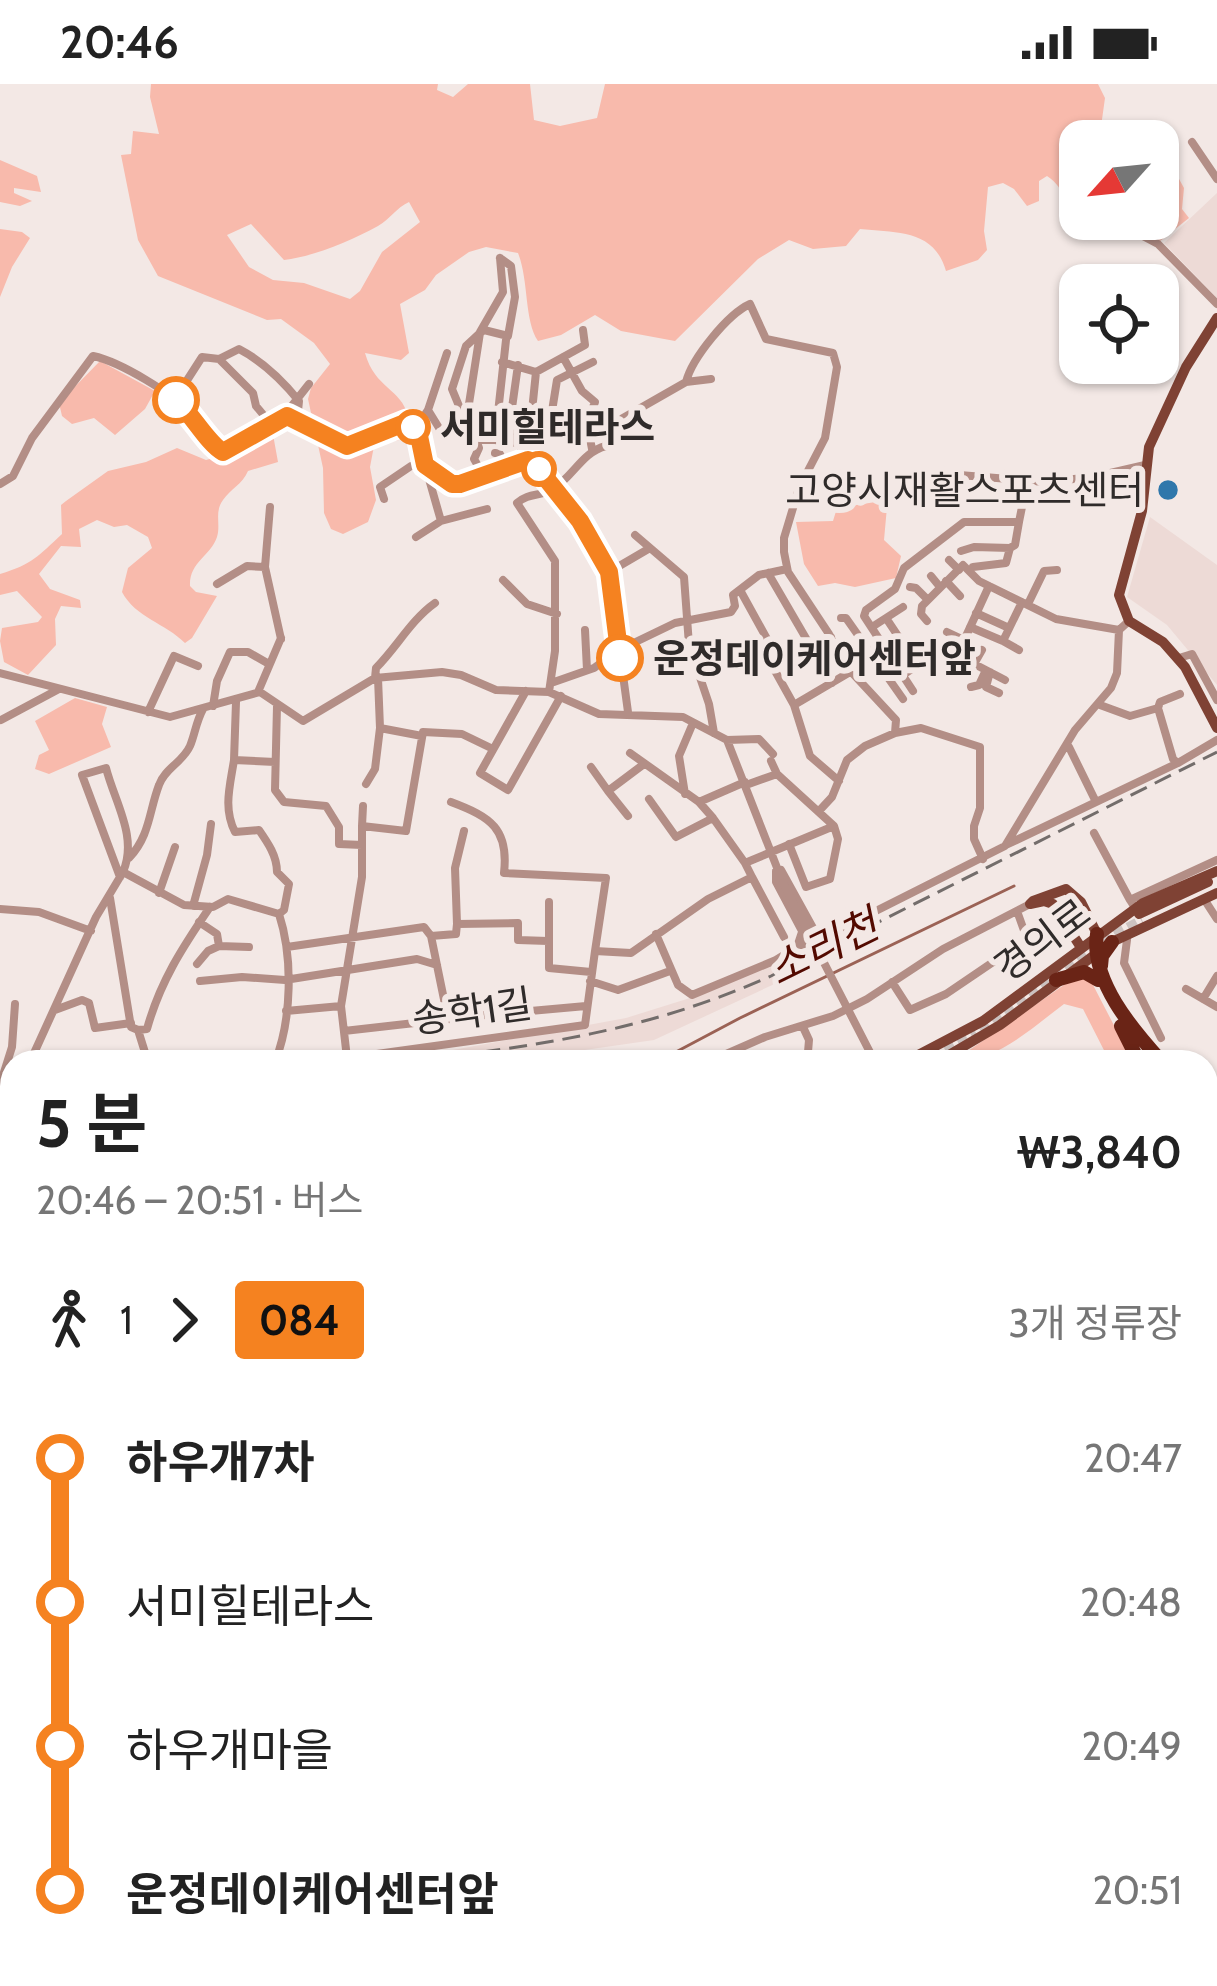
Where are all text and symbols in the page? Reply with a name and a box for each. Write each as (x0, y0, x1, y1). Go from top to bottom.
text: 20:46 (60, 15, 179, 69)
north arrow (1059, 120, 1179, 240)
map controls (1059, 120, 1179, 384)
button: locate (1059, 264, 1179, 384)
unlabelled marker (154, 378, 198, 422)
place label: 서미힐테라스 (440, 403, 655, 451)
marker: 서미힐테라스 (397, 411, 429, 443)
unlabelled marker (523, 453, 555, 485)
place label: 고양시재활스포츠센터 (785, 466, 1144, 514)
marker: 고양시재활스포츠센터 (1155, 477, 1181, 503)
place label: 운정데이케어센터앞 (653, 634, 976, 682)
marker: 운정데이케어센터앞 (598, 636, 642, 680)
street label: 경의로 (985, 888, 1099, 992)
water label: 소리천 (760, 896, 890, 996)
street label: 송학1길 (409, 979, 535, 1043)
text: 5 분 (36, 1083, 147, 1164)
text: ₩3,840 (1017, 1125, 1182, 1179)
text: 20:46 – 20:51 · 버스 (36, 1176, 363, 1224)
icon: walk (36, 1287, 102, 1353)
icon: forward (151, 1287, 217, 1353)
text: 084 (259, 1294, 340, 1346)
text: 1 (120, 1296, 133, 1344)
text: 3개 정류장 (1009, 1299, 1182, 1347)
text: 20:47 (1084, 1434, 1182, 1482)
text: 하우개7차 (126, 1435, 315, 1489)
text: 20:48 (1080, 1578, 1182, 1626)
text: 서미힐테라스 (126, 1579, 374, 1633)
text: 20:49 (1082, 1722, 1182, 1770)
text: 하우개마을 (126, 1723, 333, 1777)
text: 20:51 (1092, 1866, 1182, 1914)
text: 운정데이케어센터앞 (126, 1867, 499, 1921)

